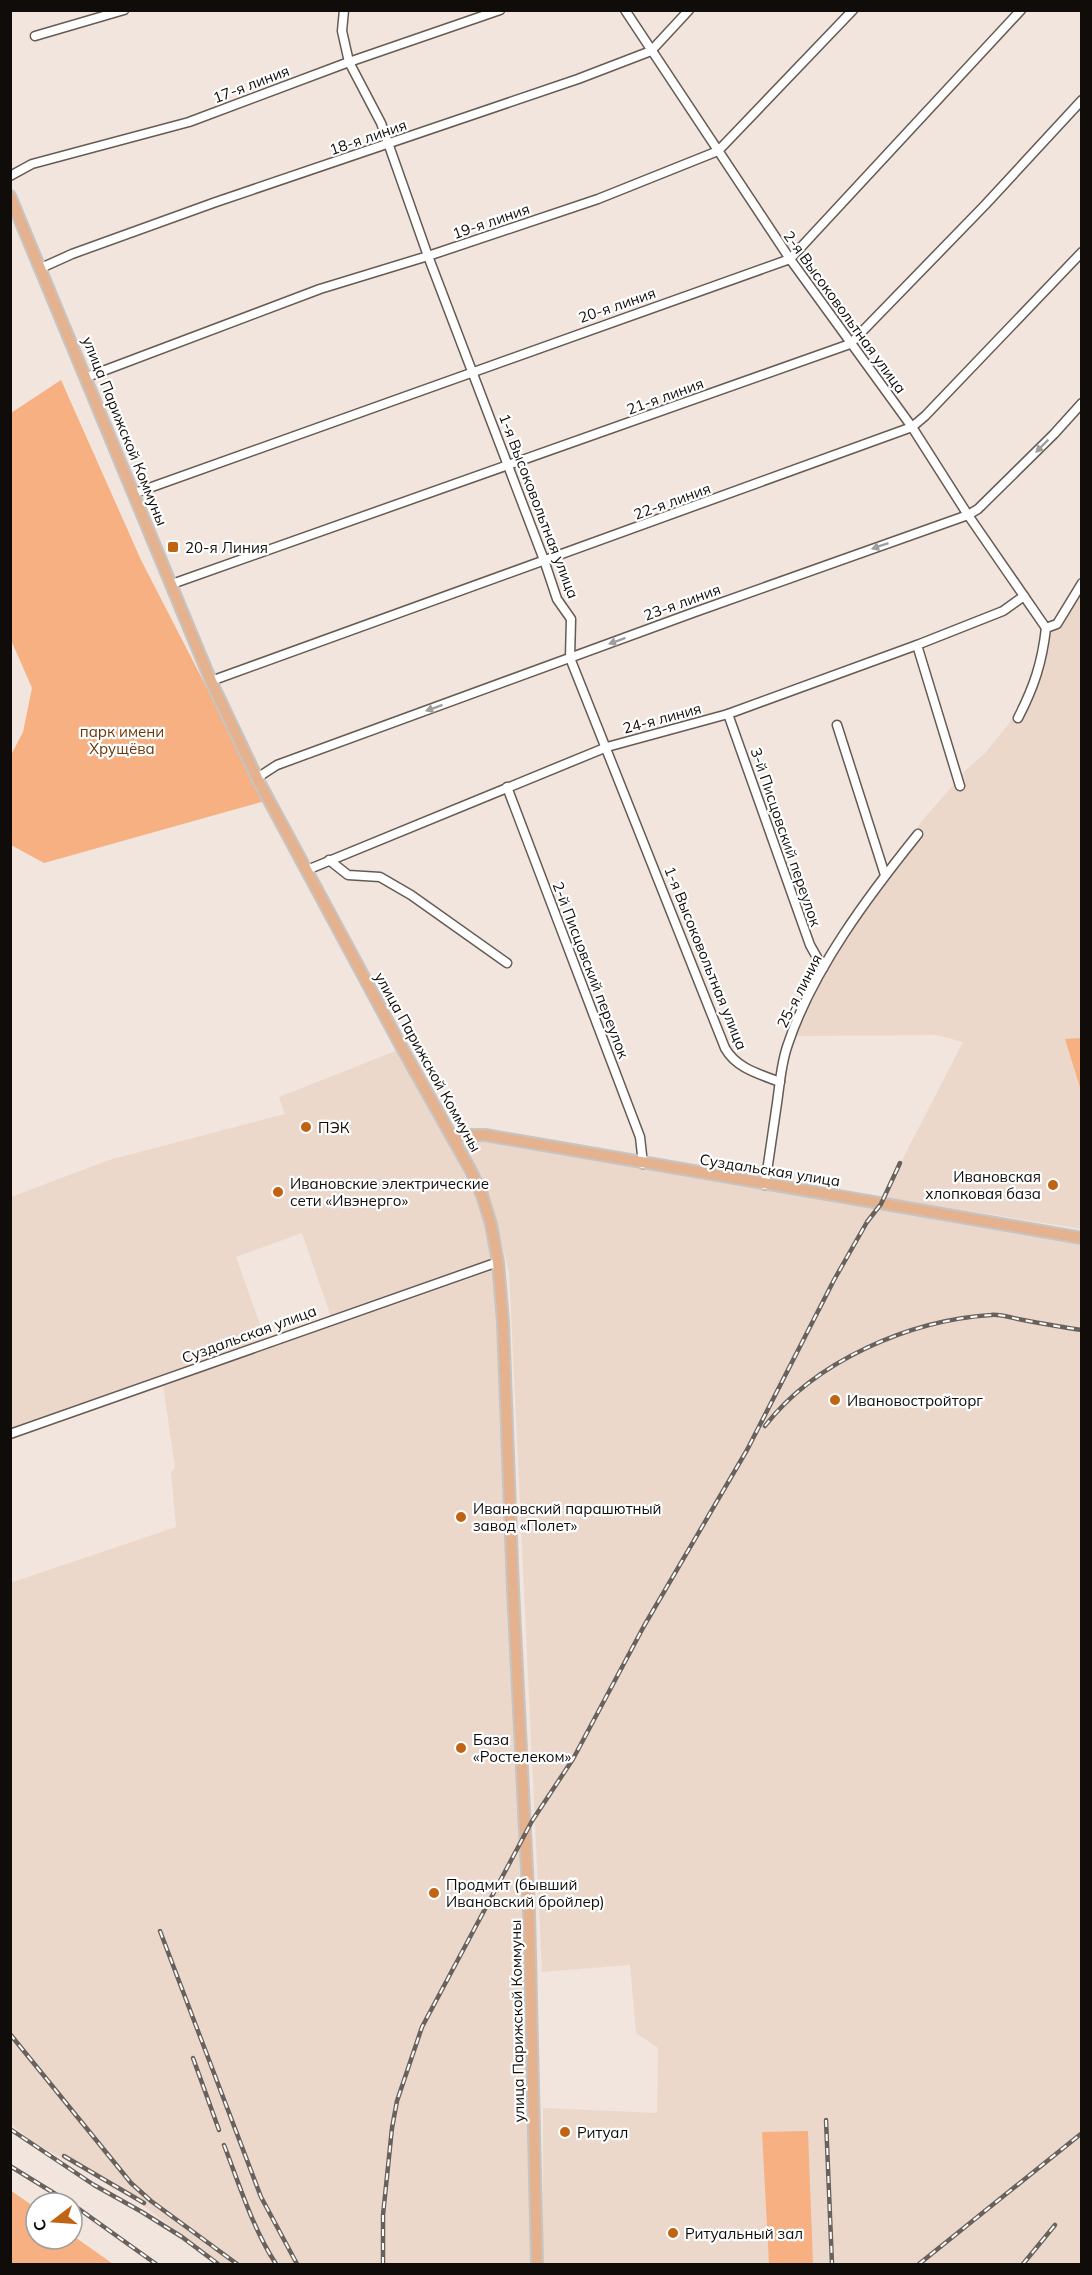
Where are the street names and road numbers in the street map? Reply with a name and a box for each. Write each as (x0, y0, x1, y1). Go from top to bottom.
street label: 17-я линия (210, 61, 292, 107)
street label: 18-я линия (327, 115, 409, 159)
street label: 19-я линия (450, 199, 532, 243)
street label: 2-я Высоковольтная улица (780, 227, 910, 397)
street label: 20-я линия (576, 283, 658, 327)
street label: улица Парижской Коммуны (78, 334, 172, 528)
street label: 21-я линия (624, 373, 706, 419)
street label: 1-я Высоковольтная улица (495, 411, 583, 601)
street label: 22-я линия (631, 478, 713, 524)
street label: 23-я линия (641, 579, 723, 625)
street label: 24-я линия (621, 698, 703, 738)
street label: 3-й Писцовский переулок (746, 745, 826, 930)
street label: 1-я Высоковольтная улица (660, 863, 752, 1053)
street label: 2-й Писцовский переулок (548, 879, 634, 1062)
street label: 25-я линия (772, 951, 826, 1031)
street label: улица Парижской Коммуны (371, 969, 485, 1155)
street label: Суздальская улица (698, 1150, 842, 1190)
street label: Суздальская улица (179, 1301, 319, 1367)
street label: улица Парижской Коммуны (506, 1920, 528, 2122)

